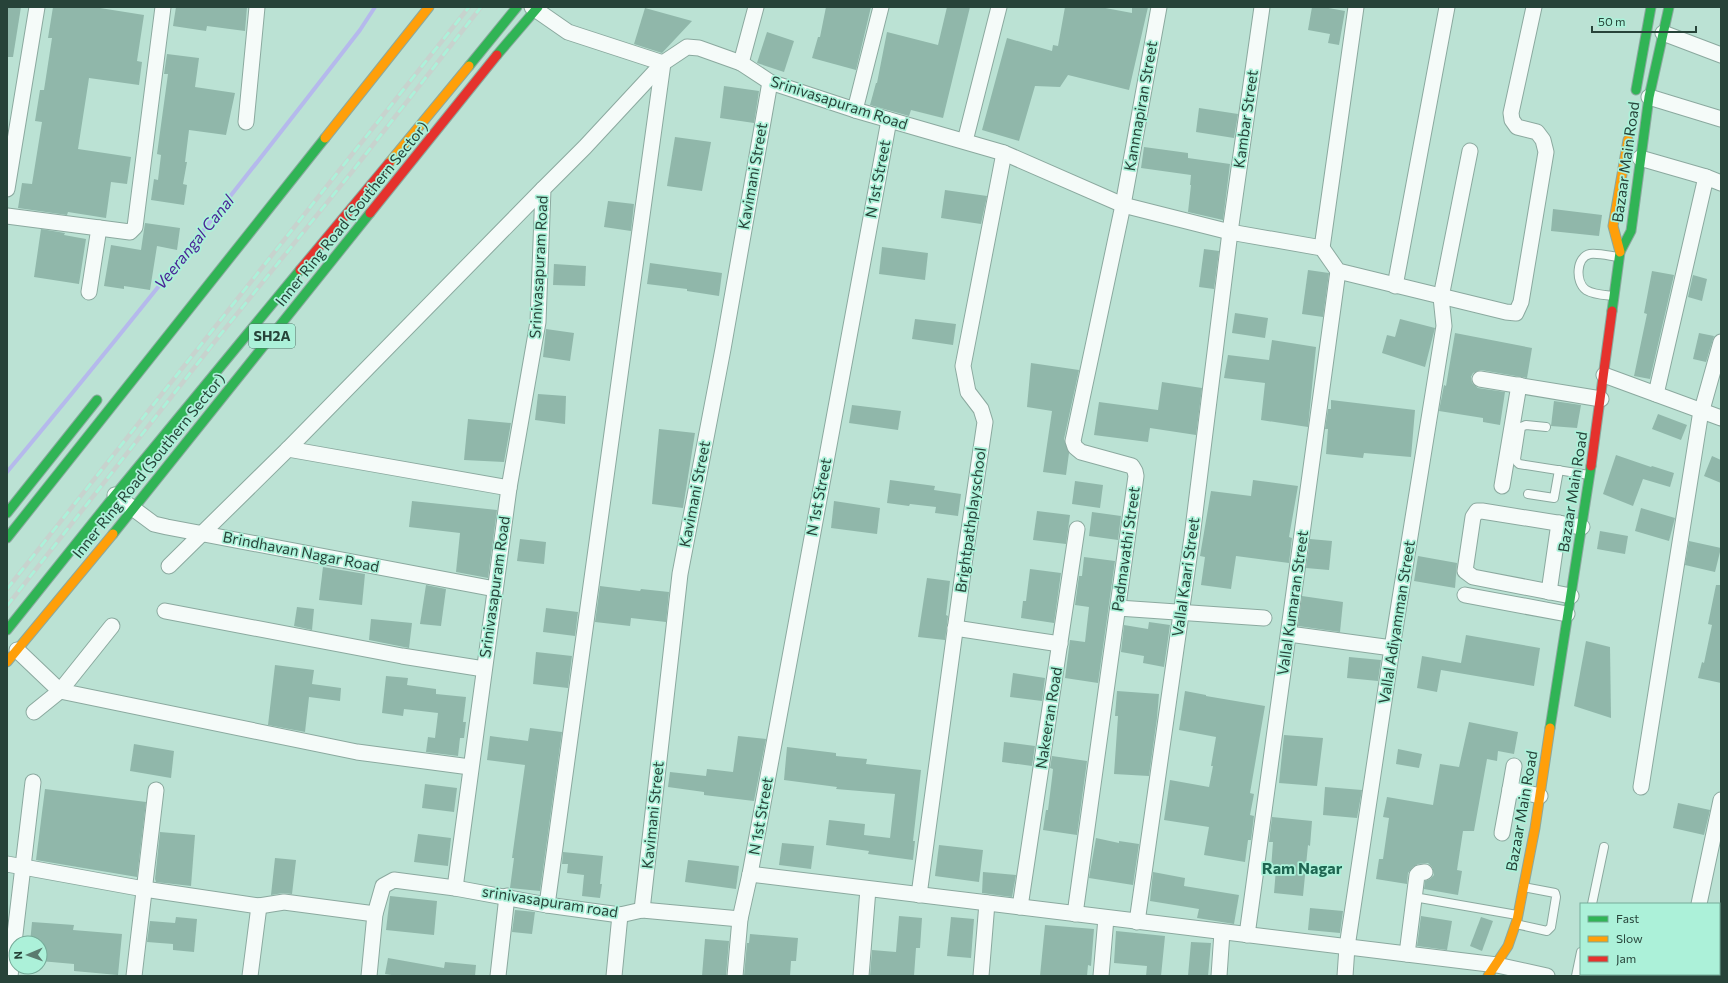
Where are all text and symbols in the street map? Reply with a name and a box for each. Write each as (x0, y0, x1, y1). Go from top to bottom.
scale bar (1592, 8, 1696, 34)
text: 50 m (1598, 14, 1626, 28)
street label: Kannnapiran Street (1120, 39, 1160, 172)
street label: Kambar Street (1229, 69, 1261, 169)
street label: Srinivasapuram Road (768, 71, 910, 133)
street label: Bazaar Main Road (1608, 100, 1642, 223)
street label: Inner Ring Road (Southern Sector) (271, 117, 431, 309)
street label: Kavimani Street (734, 121, 770, 231)
street label: N 1st Street (861, 138, 893, 219)
water label: Veerangal Canal (150, 190, 238, 293)
street label: Srinivasapuram Road (525, 195, 551, 339)
road number: SH2A (249, 324, 295, 348)
street label: Inner Ring Road (Southern Sector) (68, 369, 228, 561)
street label: Bazaar Main Road (1554, 430, 1590, 553)
street label: Kavimani Street (675, 439, 713, 549)
street label: Brightpathplayschool (951, 446, 989, 594)
street label: N 1st Street (802, 456, 834, 537)
street label: Padmavathi Street (1107, 485, 1143, 612)
street label: Srinivasapuram Road (475, 515, 513, 659)
street label: Vallal Kaari Street (1168, 516, 1202, 638)
street label: Brindhavan Nagar Road (222, 527, 381, 575)
street label: Vallal Kumaran Street (1273, 529, 1311, 677)
street label: Vallal Adiyamman Street (1374, 539, 1418, 705)
street label: Nakeeran Road (1031, 666, 1065, 770)
street label: Bazaar Main Road (1502, 749, 1540, 872)
street label: Kavimani Street (637, 760, 667, 870)
street label: N 1st Street (744, 775, 776, 856)
district label: Ram Nagar (1262, 858, 1343, 877)
street label: srinivasapuram road (481, 881, 619, 921)
legend (1580, 903, 1720, 975)
text: Fast (1616, 911, 1639, 925)
text: Slow (1616, 931, 1643, 945)
north arrow (8, 935, 48, 975)
text: N (11, 951, 24, 960)
text: Jam (1616, 951, 1636, 966)

